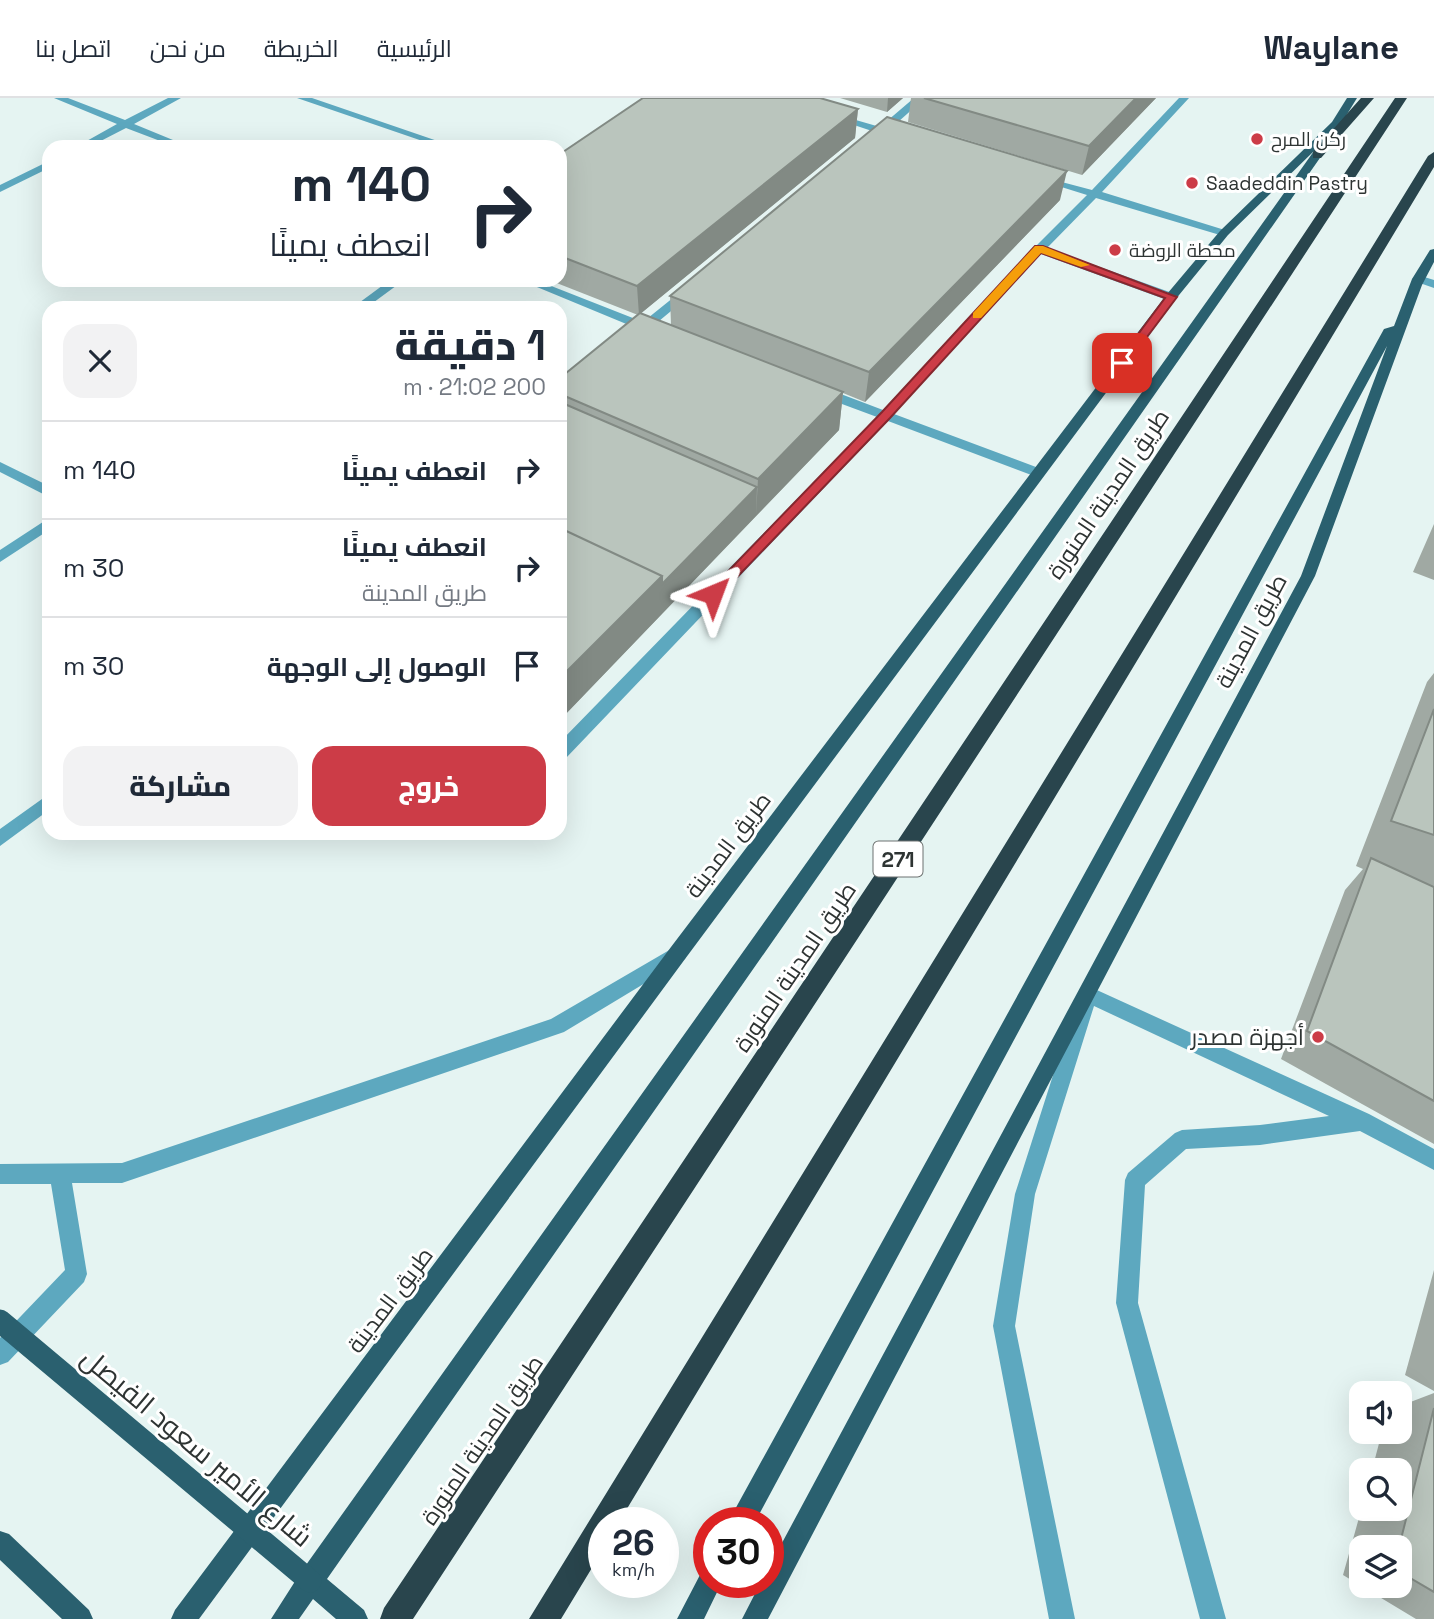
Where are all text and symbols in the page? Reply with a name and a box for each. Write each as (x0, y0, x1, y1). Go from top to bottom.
text: Waylane (1263, 27, 1399, 69)
text: اتصل بنا (35, 33, 112, 64)
text: من نحن (150, 33, 226, 64)
text: الخريطة (264, 33, 339, 64)
text: الرئيسية (377, 33, 452, 64)
place label: ركن المرح (1271, 127, 1346, 153)
marker: ركن المرح (1249, 131, 1265, 147)
text: 140 m (292, 153, 431, 215)
icon: right (455, 168, 546, 259)
place label: Saadeddin Pastry (1206, 171, 1368, 196)
marker: Saadeddin Pastry (1184, 175, 1200, 191)
text: انعطف يمينًا (269, 225, 431, 265)
place label: محطة الروضة (1129, 238, 1236, 263)
marker: محطة الروضة (1107, 242, 1123, 258)
text: 1 دقيقة (394, 319, 546, 372)
button: close (63, 324, 137, 398)
pin (1092, 333, 1152, 393)
icon: arrive (1103, 344, 1141, 382)
text: 200 m · 21:02 (403, 372, 546, 402)
street label: طريق المدينة المنورة (1040, 403, 1176, 585)
icon: right (508, 451, 546, 489)
text: 140 m (63, 453, 136, 487)
text: انعطف يمينًا (342, 454, 487, 488)
text: انعطف يمينًا (342, 530, 487, 564)
icon: right (508, 549, 546, 587)
text: 30 m (63, 551, 124, 585)
position arrow (676, 557, 750, 631)
street label: طريق المدينة (1208, 569, 1294, 693)
text: طريق المدينة (362, 578, 487, 608)
icon: arrive (508, 647, 546, 685)
text: 30 m (63, 649, 124, 683)
text: الوصول إلى الوجهة (267, 650, 487, 684)
button: مشاركة (63, 746, 298, 826)
button: خروج (312, 746, 546, 826)
street label: طريق المدينة (678, 786, 778, 904)
road number: 271 (874, 842, 922, 876)
street label: طريق المدينة المنورة (727, 876, 863, 1058)
place label: أجهزة مصدر (1189, 1022, 1304, 1052)
marker: أجهزة مصدر (1310, 1029, 1326, 1045)
street label: طريق المدينة (340, 1241, 440, 1359)
street label: شارع الأمير سعود الفيصل (73, 1340, 320, 1555)
street label: طريق المدينة المنورة (414, 1349, 550, 1531)
map controls (1349, 1381, 1412, 1598)
button: sound (1349, 1381, 1412, 1444)
button: search (1349, 1458, 1412, 1521)
speed limit sign: 30 (693, 1507, 784, 1598)
text: 26 (612, 1521, 655, 1565)
button: layers (1349, 1535, 1412, 1598)
text: km/h (612, 1558, 655, 1581)

